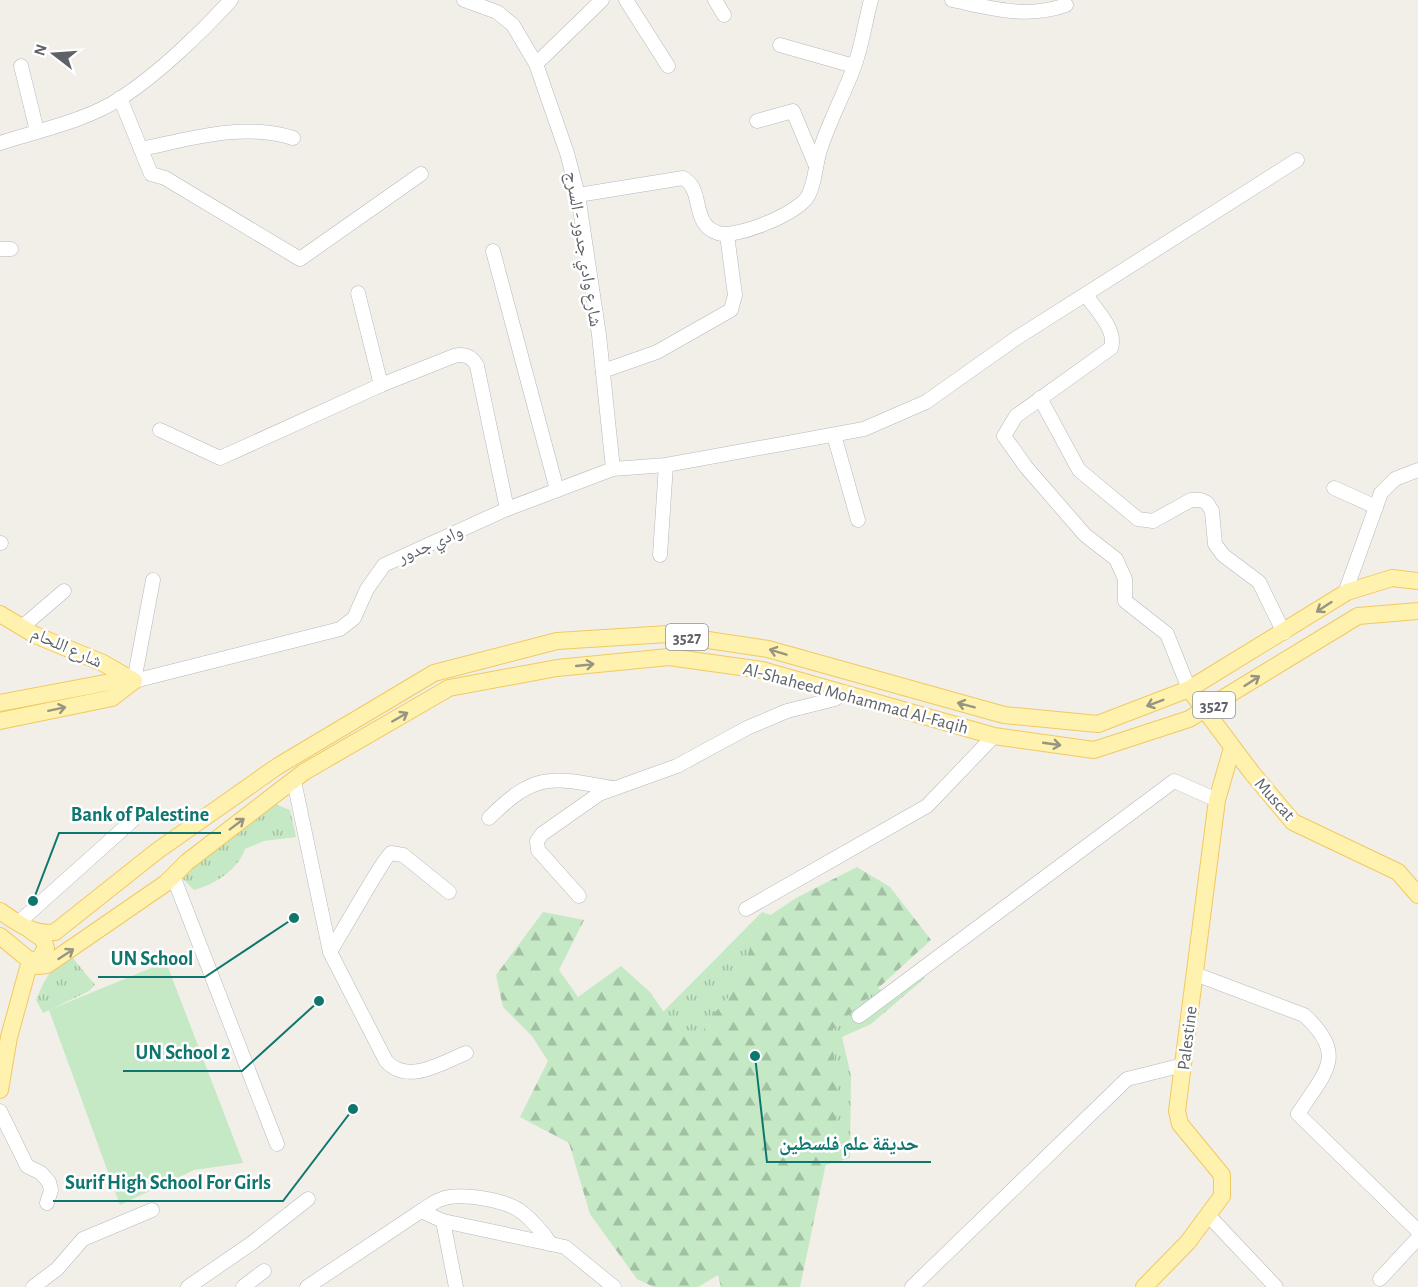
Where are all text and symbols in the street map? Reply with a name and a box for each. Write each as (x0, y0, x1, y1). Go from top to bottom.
north arrow (24, 24, 84, 84)
text: N (31, 42, 50, 58)
street label: شارع وادي جدور - السرج (557, 170, 604, 329)
street label: وادي جدور (394, 523, 468, 572)
one-way arrow (1316, 601, 1333, 613)
street label: شارع اللحام (28, 624, 105, 673)
road number: 3527 (666, 624, 708, 650)
one-way arrow (769, 646, 788, 657)
one-way arrow (575, 659, 595, 670)
street label: Al-Shaheed Mohammad Al-Faqih (741, 660, 970, 738)
one-way arrow (1243, 674, 1260, 686)
road number: 3527 (1193, 692, 1235, 718)
one-way arrow (1146, 698, 1165, 709)
one-way arrow (957, 699, 976, 710)
one-way arrow (47, 703, 67, 714)
one-way arrow (391, 710, 408, 722)
one-way arrow (1042, 738, 1061, 749)
street label: Muscat (1251, 775, 1298, 825)
callout: Bank of Palestine (59, 795, 221, 833)
text: Bank of Palestine (71, 805, 209, 825)
one-way arrow (229, 817, 245, 830)
callout: UN School (98, 939, 205, 977)
one-way arrow (57, 948, 73, 960)
text: UN School (111, 949, 193, 969)
street label: Palestine (1175, 1005, 1201, 1071)
callout: UN School 2 (123, 1033, 242, 1071)
text: UN School 2 (135, 1043, 231, 1063)
callout: حديقة علم فلسطين (767, 1124, 931, 1162)
text: حديقة علم فلسطين (779, 1134, 919, 1157)
callout: Surif High School For Girls (53, 1163, 283, 1201)
text: Surif High School For Girls (65, 1173, 271, 1193)

